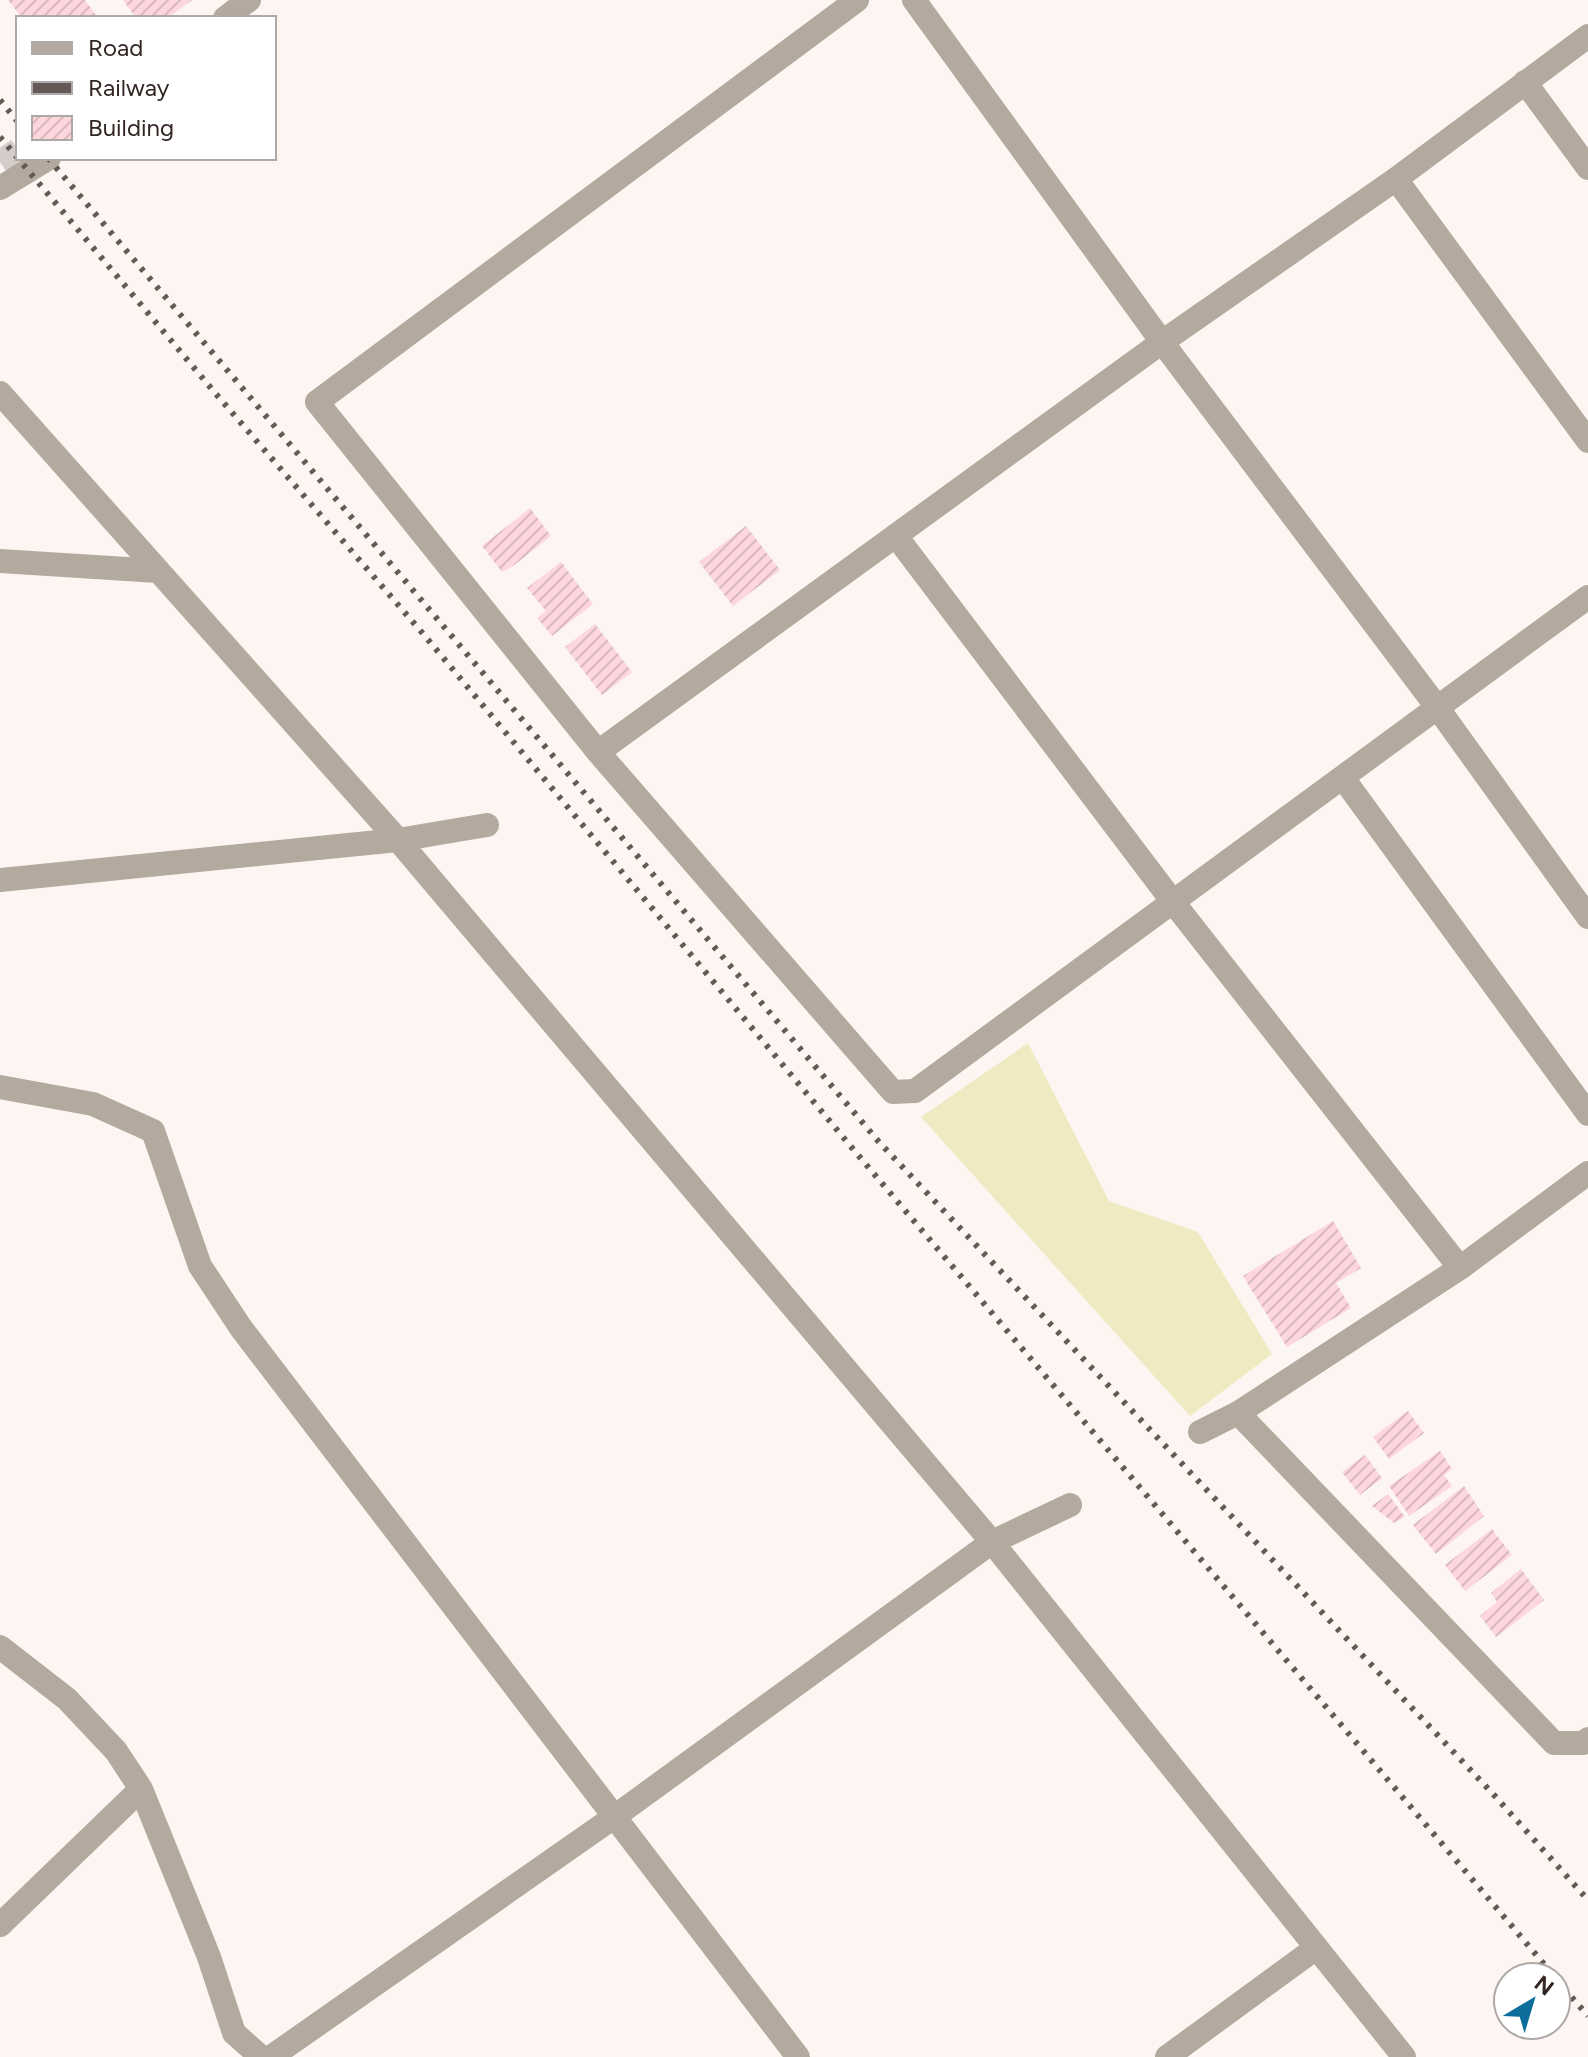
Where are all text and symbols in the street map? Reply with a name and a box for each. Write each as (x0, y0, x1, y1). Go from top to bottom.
legend (16, 16, 276, 160)
text: Road (88, 33, 143, 62)
text: Railway (88, 73, 170, 102)
text: Building (88, 113, 174, 142)
north arrow (1492, 1961, 1572, 2041)
text: N (1529, 1970, 1559, 2002)

